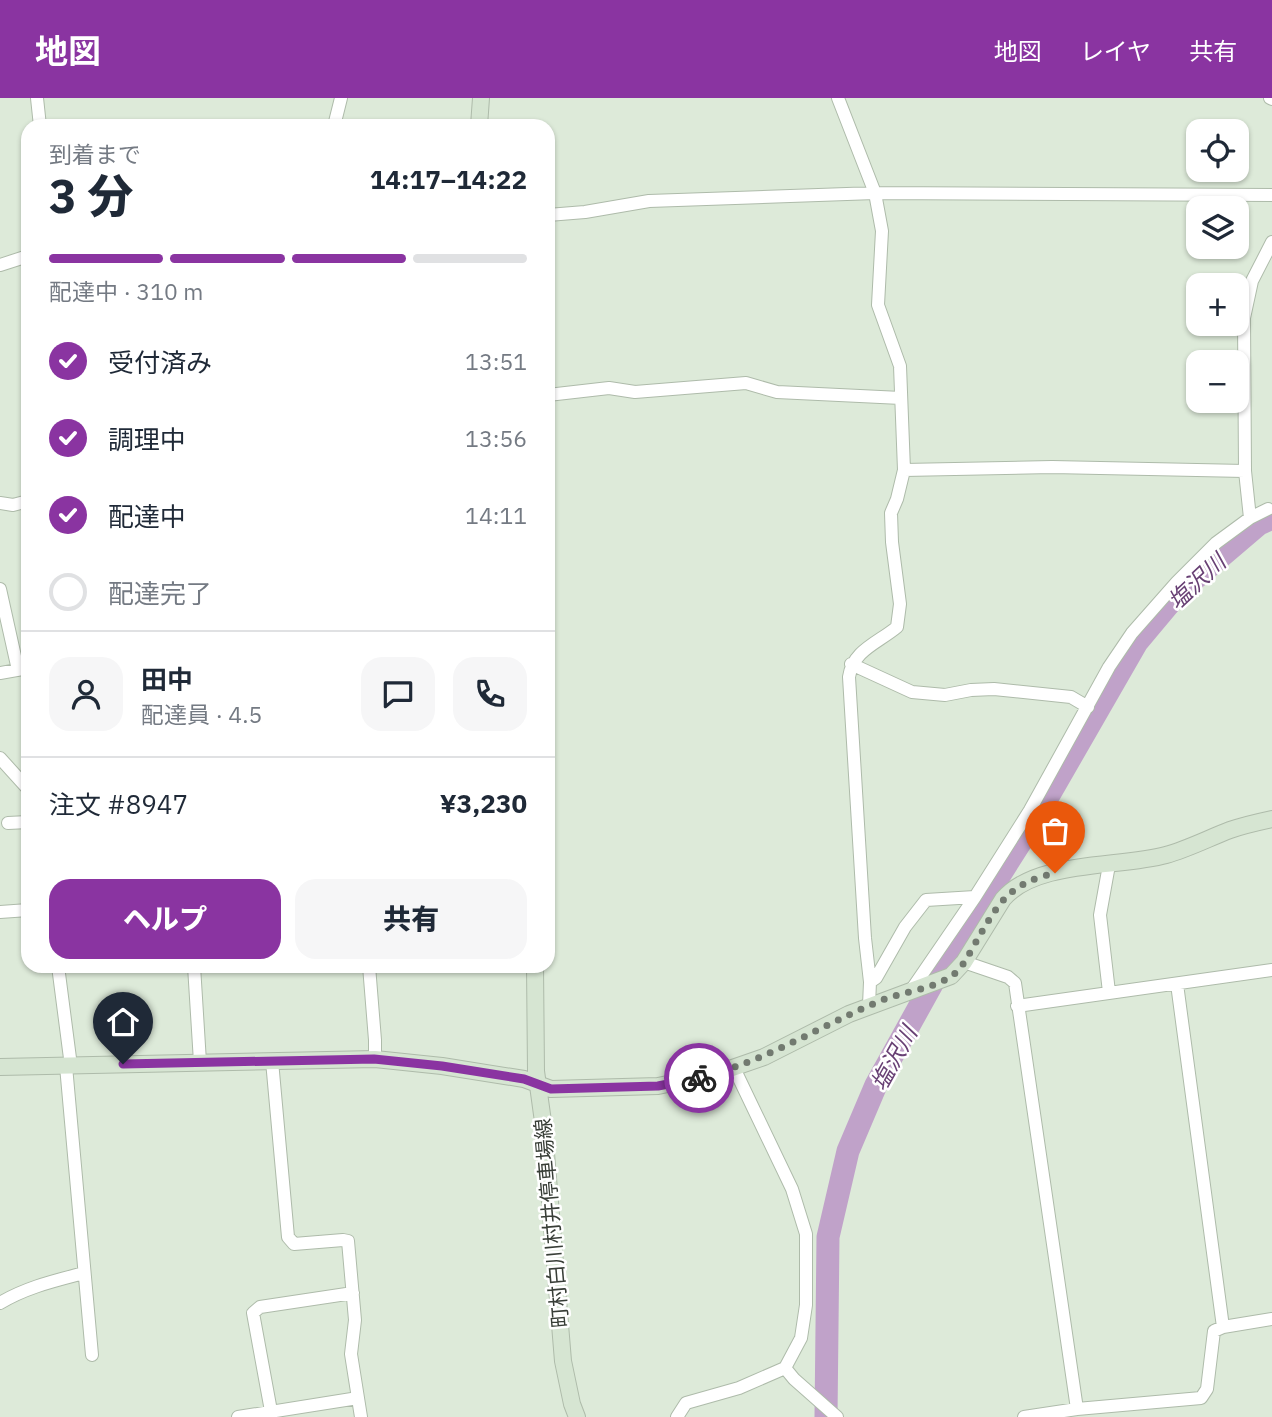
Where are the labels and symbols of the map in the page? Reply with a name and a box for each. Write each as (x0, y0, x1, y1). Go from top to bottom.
water label: 塩沢川 (1161, 544, 1234, 615)
pin (1025, 801, 1085, 873)
pin (93, 992, 153, 1064)
water label: 塩沢川 (863, 1018, 924, 1095)
courier (664, 1043, 734, 1113)
street label: 町村白川村井停車場線 (528, 1117, 574, 1329)

